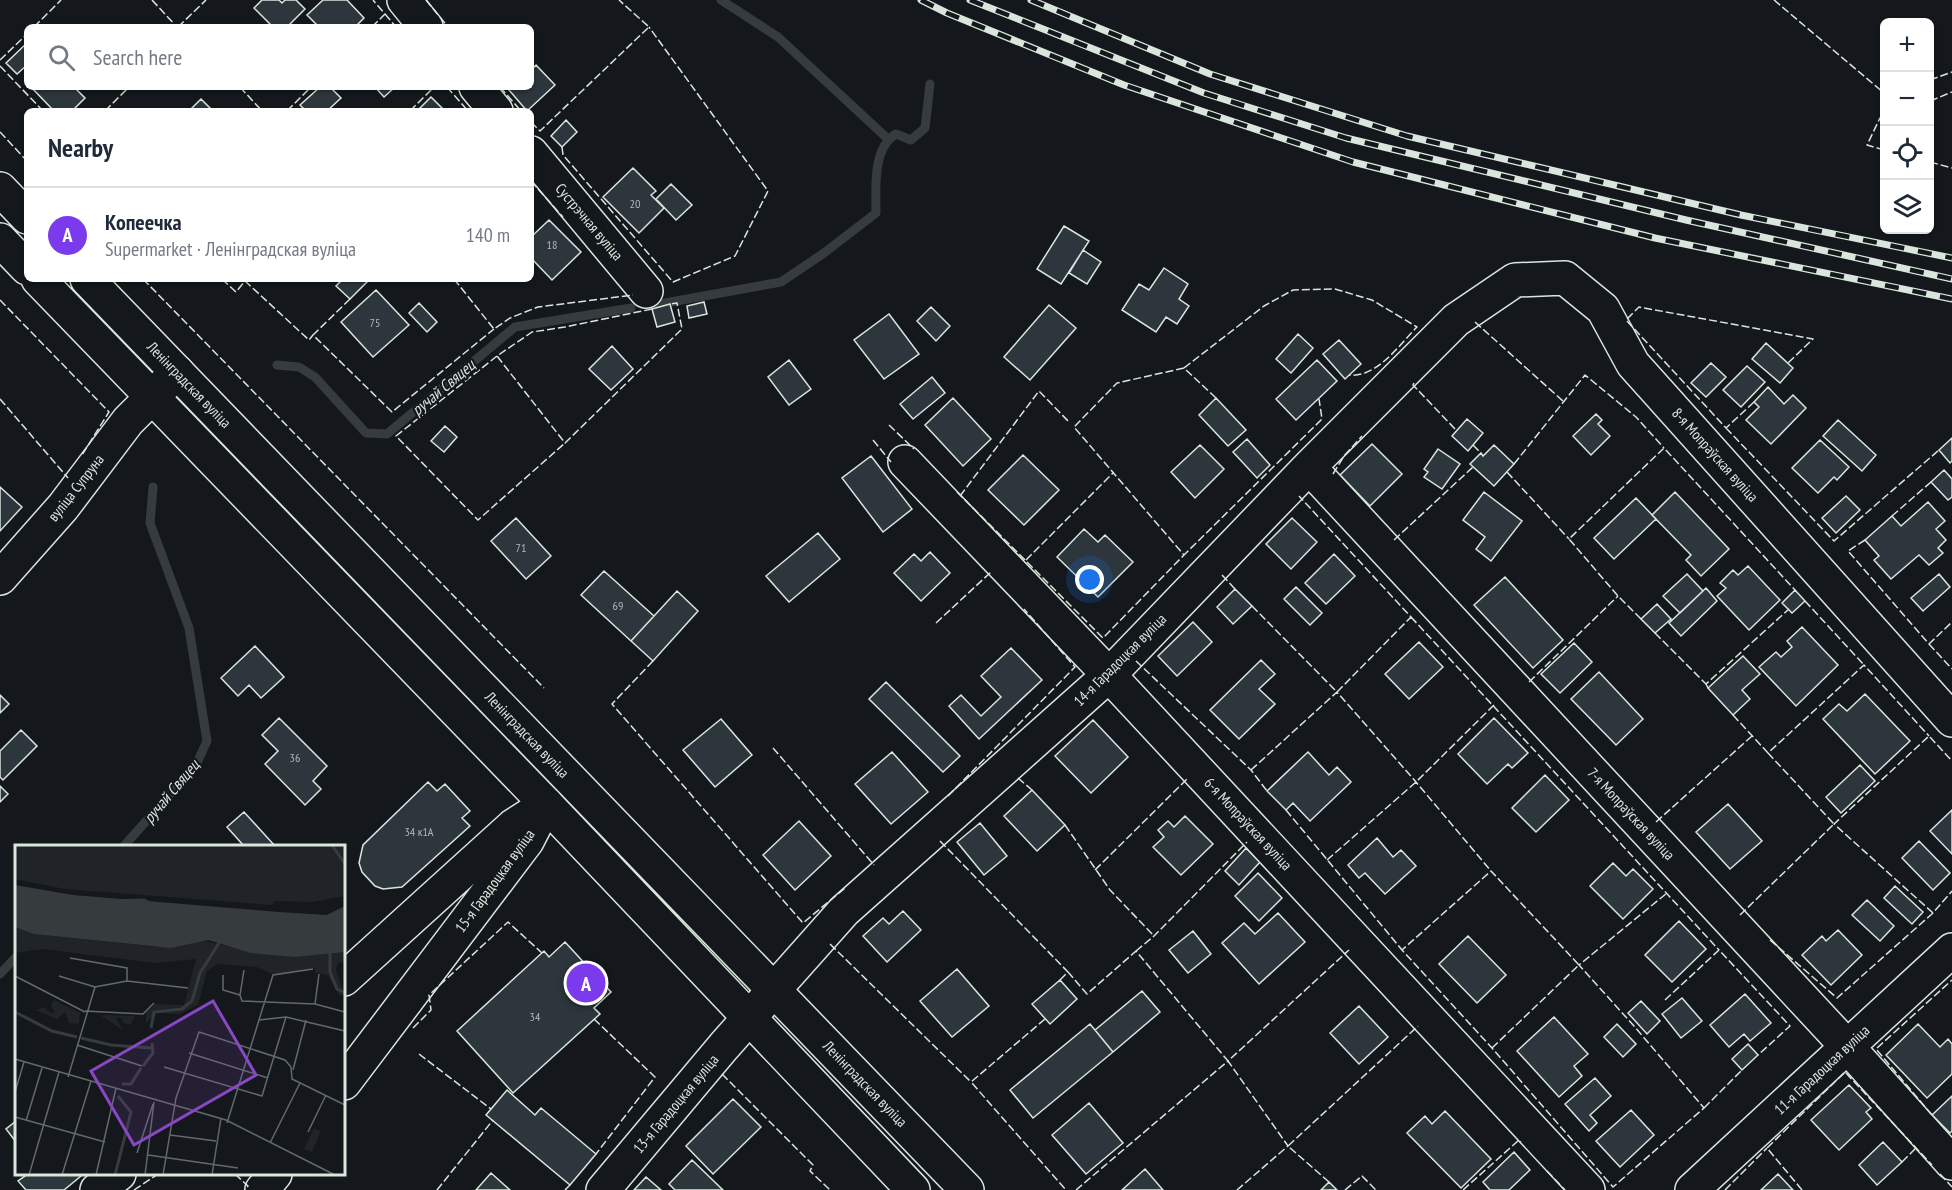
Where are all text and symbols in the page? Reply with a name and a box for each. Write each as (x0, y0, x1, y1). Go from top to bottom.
map controls (1880, 18, 1934, 234)
button: + (1880, 18, 1934, 72)
search box (24, 24, 534, 90)
icon: search (45, 41, 78, 74)
text: Search here (93, 43, 182, 71)
button: − (1880, 72, 1934, 126)
button: locate (1880, 126, 1934, 180)
text: Nearby (48, 131, 113, 164)
street label: Сустрэчная вуліца (551, 179, 627, 264)
button: layers (1880, 180, 1934, 234)
house number: 20 (630, 196, 640, 211)
text: Копеечка (105, 208, 182, 236)
text: A (62, 222, 73, 248)
text: 140 m (466, 222, 510, 248)
text: Supermarket · Ленінградская вуліца (105, 236, 356, 262)
house number: 18 (547, 237, 557, 252)
house number: 75 (370, 315, 380, 330)
street label: Ленінградская вуліца (143, 337, 236, 432)
water label: ручай Свяцец (407, 354, 480, 419)
street label: 8-я Мопраўская вуліца (1668, 404, 1763, 506)
street label: вуліца Супруна (43, 450, 108, 525)
house number: 71 (516, 540, 526, 555)
your location (1075, 565, 1104, 594)
house number: 69 (613, 598, 623, 613)
street label: 14-я Гарадоцкая вуліца (1069, 609, 1170, 710)
street label: Ленінградская вуліца (481, 687, 574, 782)
house number: 36 (290, 750, 300, 765)
water label: ручай Свяцец (139, 754, 204, 827)
street label: 7-я Мопраўская вуліца (1584, 763, 1679, 864)
street label: 6-я Мопраўская вуліца (1200, 773, 1296, 874)
house number: 34 к1А (404, 824, 434, 839)
street label: 15-я Гарадоцкая вуліца (451, 825, 539, 936)
inset map (15, 845, 345, 1175)
pin: A (566, 960, 606, 1006)
house number: 34 (530, 1009, 541, 1024)
street label: 11-я Гарадоцкая вуліца (1770, 1021, 1873, 1119)
street label: Ленінградская вуліца (819, 1036, 912, 1131)
street label: 13-я Гарадоцкая вуліца (629, 1050, 723, 1157)

